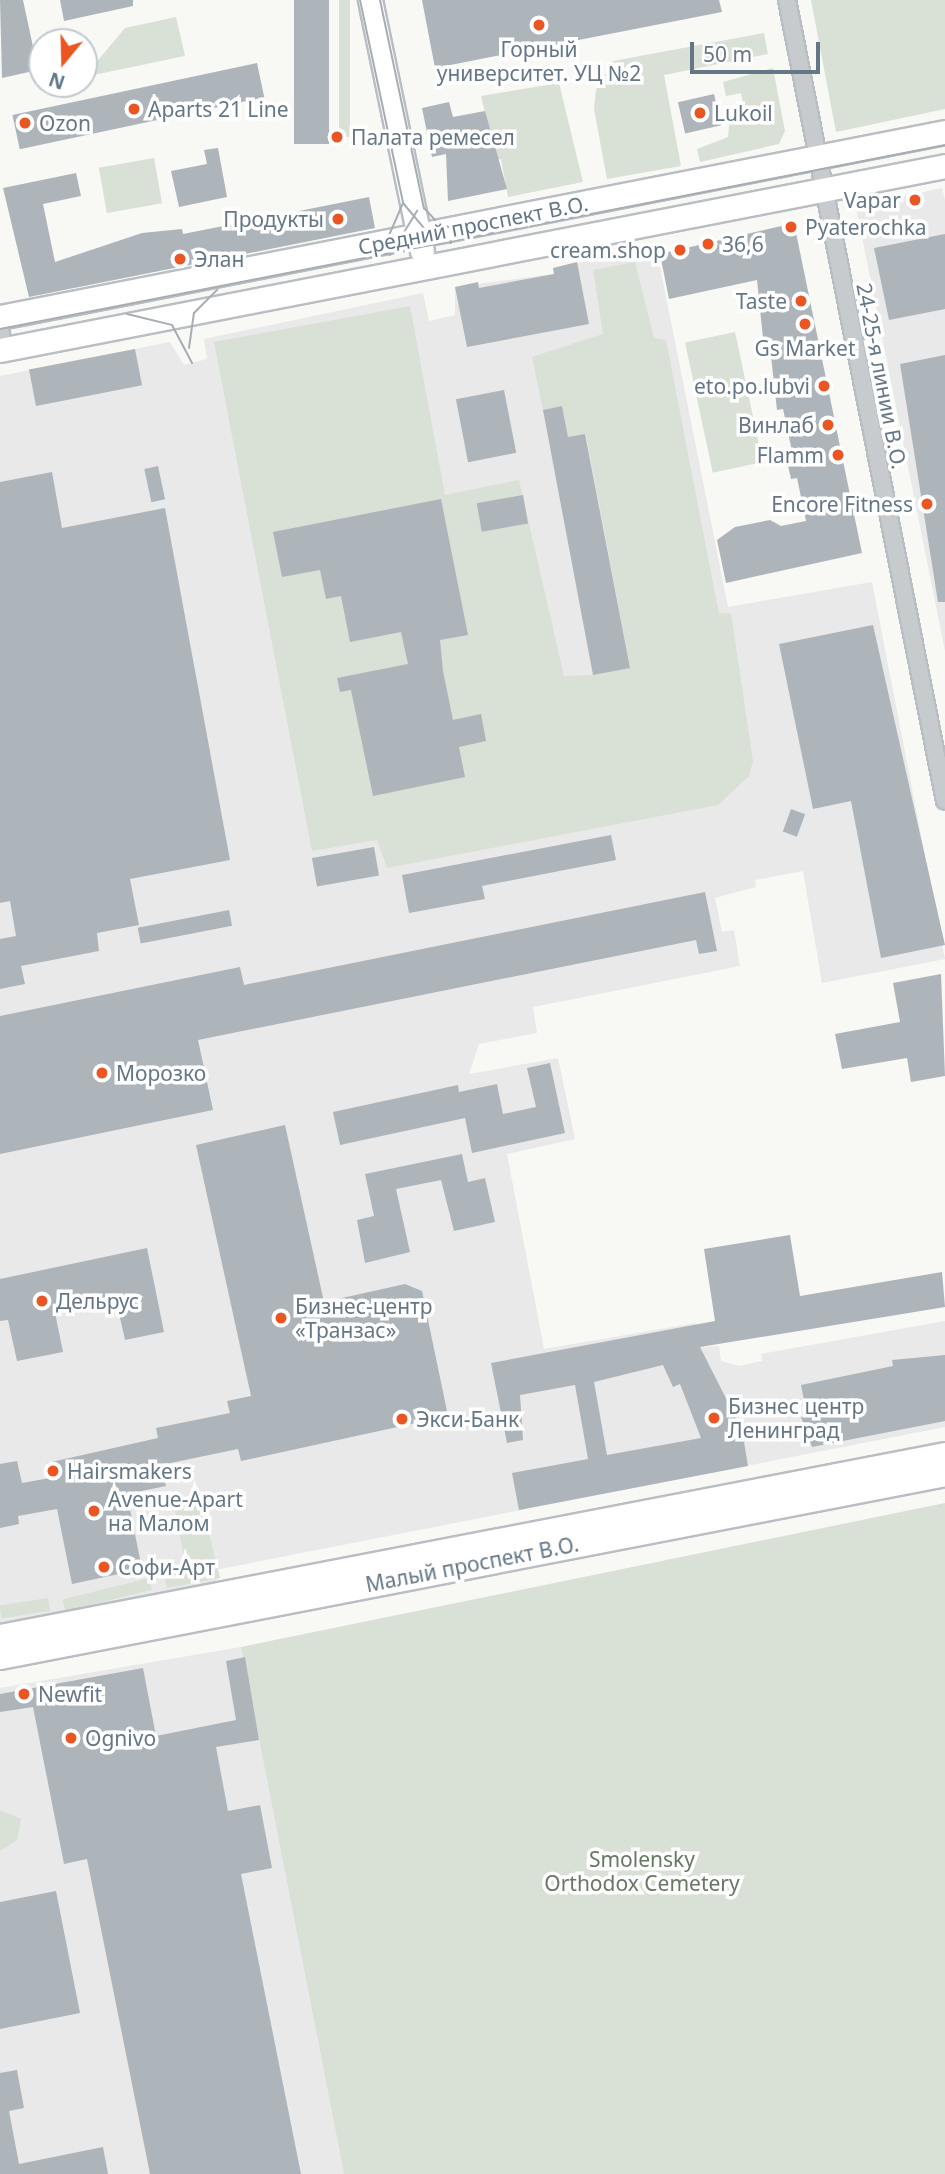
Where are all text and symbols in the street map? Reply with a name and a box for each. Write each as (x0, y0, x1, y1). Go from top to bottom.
marker: Горный университет. УЦ №2 (531, 17, 547, 33)
north arrow (28, 28, 98, 98)
scale bar (693, 28, 822, 72)
place label: Горный университет. УЦ №2 (437, 36, 641, 86)
text: 50 m (703, 40, 752, 68)
text: N (45, 66, 68, 96)
place label: Aparts 21 Line (148, 96, 289, 122)
place label: Lukoil (714, 100, 773, 126)
marker: Aparts 21 Line (126, 101, 142, 117)
marker: Lukoil (692, 105, 708, 121)
place label: Ozon (39, 110, 91, 136)
marker: Ozon (17, 115, 33, 131)
place label: Палата ремесел (351, 124, 515, 150)
marker: Палата ремесел (329, 129, 345, 145)
place label: Vapar (844, 187, 901, 213)
street label: Средний проспект В.О. (356, 190, 590, 260)
marker: Vapar (907, 192, 923, 208)
place label: Продукты (223, 206, 324, 232)
marker: Продукты (330, 211, 346, 227)
place label: Pyaterochka (805, 214, 927, 240)
marker: Pyaterochka (783, 219, 799, 235)
place label: 36,6 (722, 231, 764, 257)
marker: 36,6 (700, 236, 716, 252)
place label: cream.shop (550, 237, 666, 263)
marker: cream.shop (672, 242, 688, 258)
place label: Элан (194, 246, 244, 272)
marker: Элан (172, 251, 188, 267)
street label: 24-25-я линии В.О. (852, 281, 912, 471)
place label: Taste (736, 288, 787, 314)
marker: Taste (793, 293, 809, 309)
marker: Gs Market (797, 316, 813, 332)
place label: Gs Market (755, 335, 855, 361)
place label: eto.po.lubvi (694, 373, 810, 399)
marker: eto.po.lubvi (816, 378, 832, 394)
place label: Винлаб (738, 412, 814, 438)
marker: Винлаб (820, 417, 836, 433)
place label: Flamm (757, 442, 824, 468)
marker: Flamm (830, 447, 846, 463)
place label: Encore Fitness (771, 491, 913, 517)
marker: Encore Fitness (919, 496, 935, 512)
place label: Морозко (116, 1060, 206, 1086)
marker: Морозко (94, 1065, 110, 1081)
place label: Дельрус (56, 1288, 139, 1314)
marker: Дельрус (34, 1293, 50, 1309)
place label: Бизнес-центр «Транзас» (295, 1293, 433, 1343)
marker: Бизнес-центр «Транзас» (273, 1310, 289, 1326)
place label: Бизнес центр Ленинград (728, 1393, 864, 1443)
place label: Экси-Банк (416, 1406, 519, 1432)
marker: Бизнес центр Ленинград (706, 1410, 722, 1426)
marker: Экси-Банк (394, 1411, 410, 1427)
place label: Hairsmakers (67, 1458, 192, 1484)
marker: Hairsmakers (45, 1463, 61, 1479)
place label: Аvenue-Apart на Малом (108, 1486, 243, 1536)
marker: Аvenue-Apart на Малом (86, 1503, 102, 1519)
street label: Малый проспект В.О. (363, 1531, 581, 1597)
place label: Софи-Арт (118, 1554, 215, 1580)
marker: Софи-Арт (96, 1559, 112, 1575)
place label: Newfit (38, 1681, 102, 1707)
marker: Newfit (16, 1686, 32, 1702)
place label: Ognivo (85, 1725, 156, 1751)
marker: Ognivo (63, 1730, 79, 1746)
park label: Smolensky Orthodox Cemetery (544, 1846, 740, 1896)

